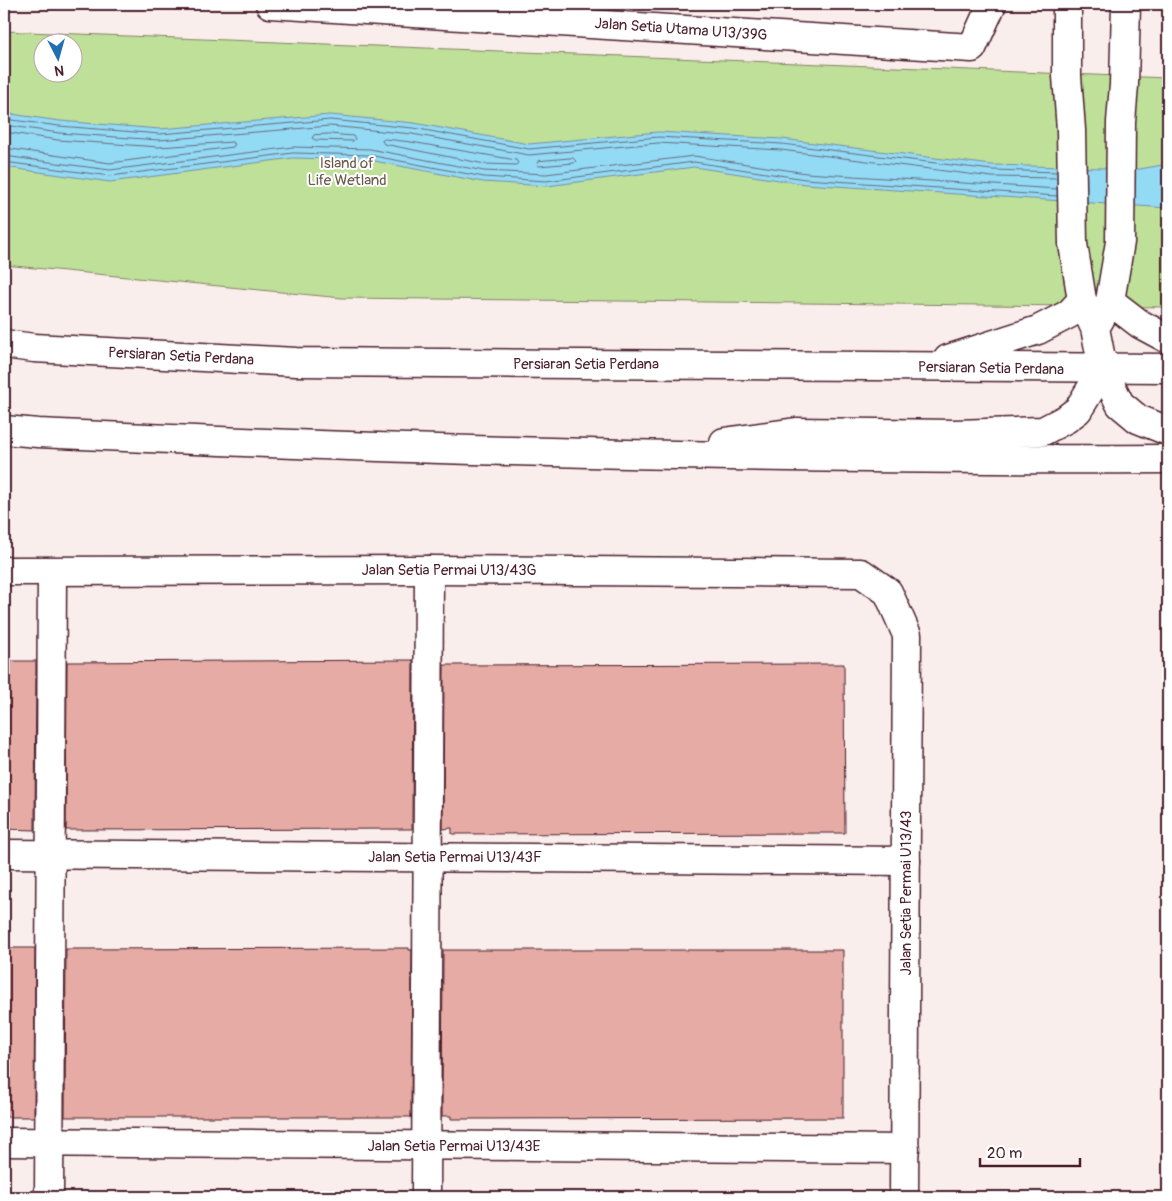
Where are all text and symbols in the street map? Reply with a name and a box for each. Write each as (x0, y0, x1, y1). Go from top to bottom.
street label: Jalan Setia Utama U13/39G (594, 14, 768, 45)
north arrow (32, 32, 82, 82)
text: N (54, 61, 65, 79)
park label: Island of Life Wetland (307, 154, 387, 190)
street label: Persiaran Setia Perdana (107, 343, 254, 370)
street label: Persiaran Setia Perdana (513, 355, 659, 374)
street label: Persiaran Setia Perdana (918, 358, 1064, 379)
street label: Jalan Setia Permai U13/43G (362, 561, 537, 580)
street label: Jalan Setia Permai U13/43 (897, 811, 916, 975)
street label: Jalan Setia Permai U13/43F (368, 848, 542, 867)
scale bar (980, 1136, 1080, 1168)
street label: Jalan Setia Permai U13/43E (368, 1137, 541, 1156)
text: 20 m (987, 1144, 1022, 1163)

